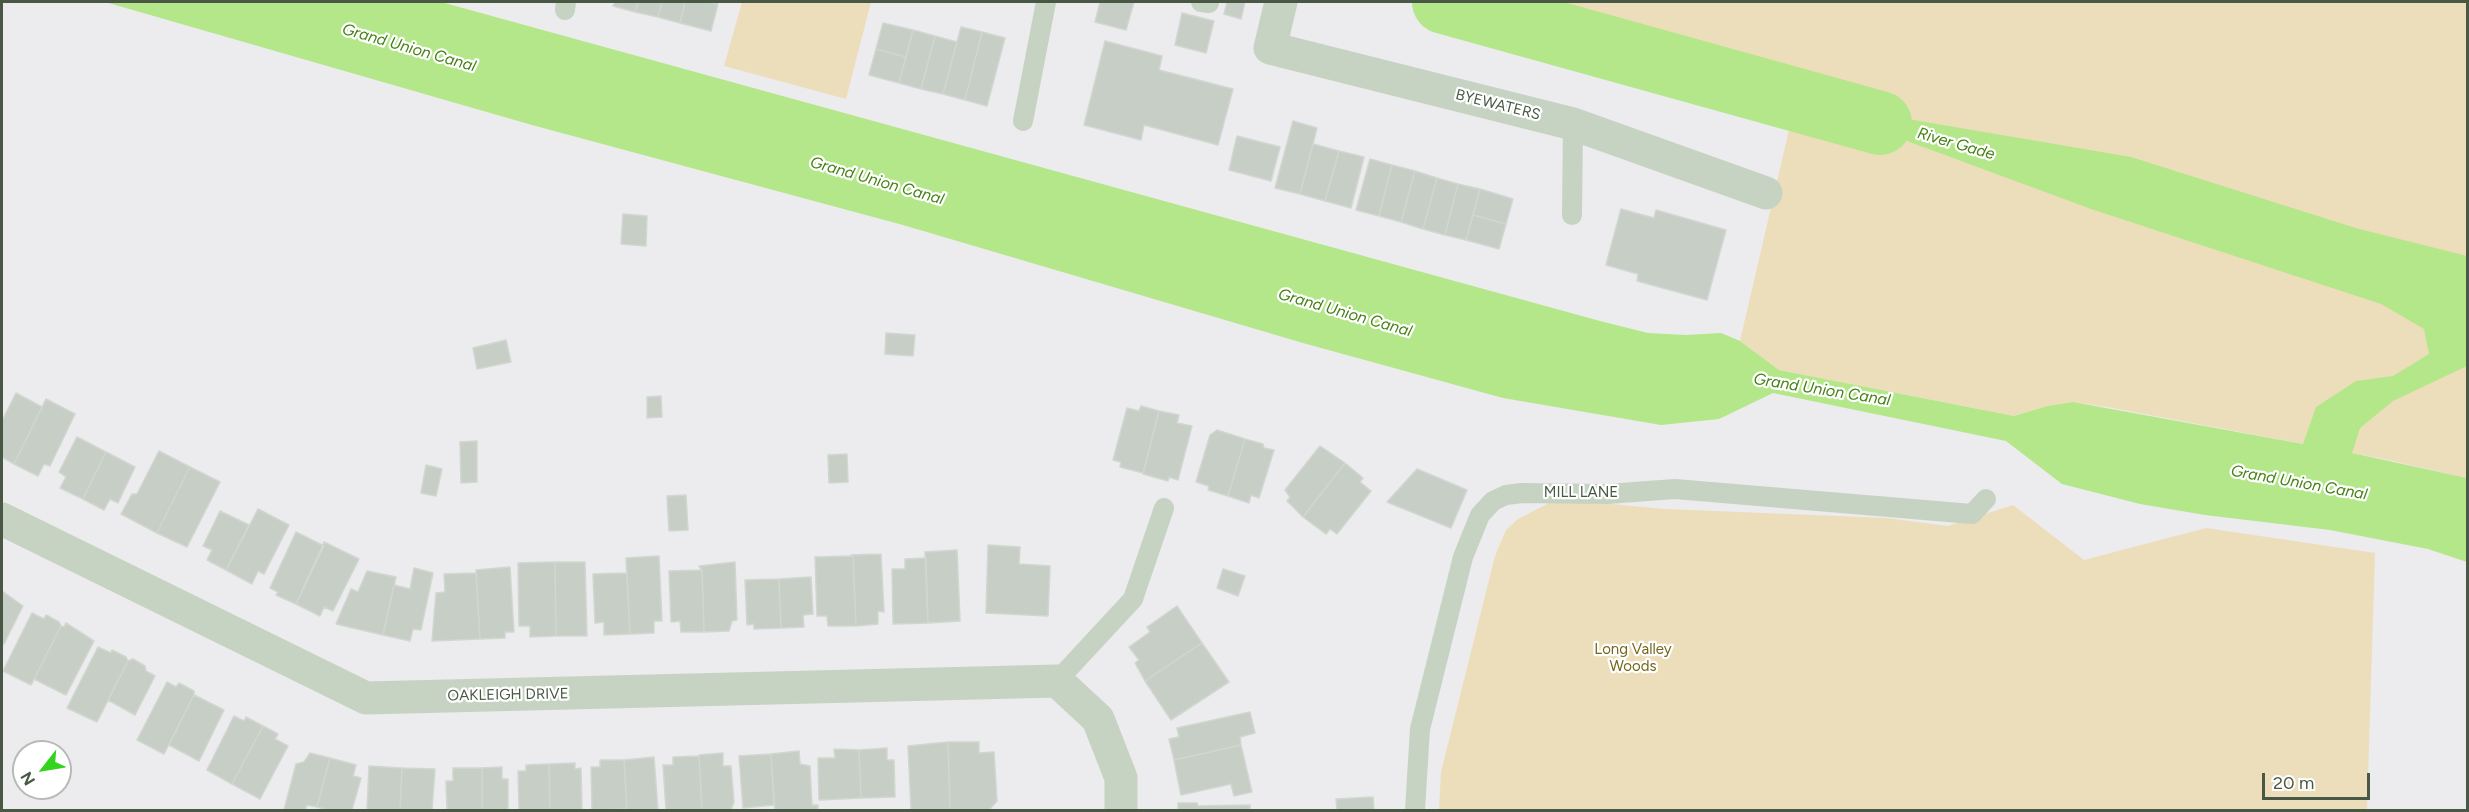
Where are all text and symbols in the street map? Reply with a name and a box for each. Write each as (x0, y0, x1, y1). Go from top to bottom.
water label: Grand Union Canal (340, 20, 478, 76)
street label: BYEWATERS (1454, 86, 1542, 124)
water label: River Gade (1915, 124, 1997, 164)
water label: Grand Union Canal (808, 153, 946, 209)
water label: Grand Union Canal (1276, 285, 1414, 341)
water label: Grand Union Canal (1752, 370, 1892, 410)
water label: Grand Union Canal (2229, 462, 2369, 504)
street label: MILL LANE (1544, 484, 1618, 502)
park label: Long Valley Woods (1594, 641, 1672, 676)
street label: OAKLEIGH DRIVE (447, 685, 569, 705)
north arrow (12, 740, 72, 800)
scale bar (2265, 761, 2373, 799)
text: N (17, 768, 39, 789)
text: 20 m (2273, 772, 2314, 794)

